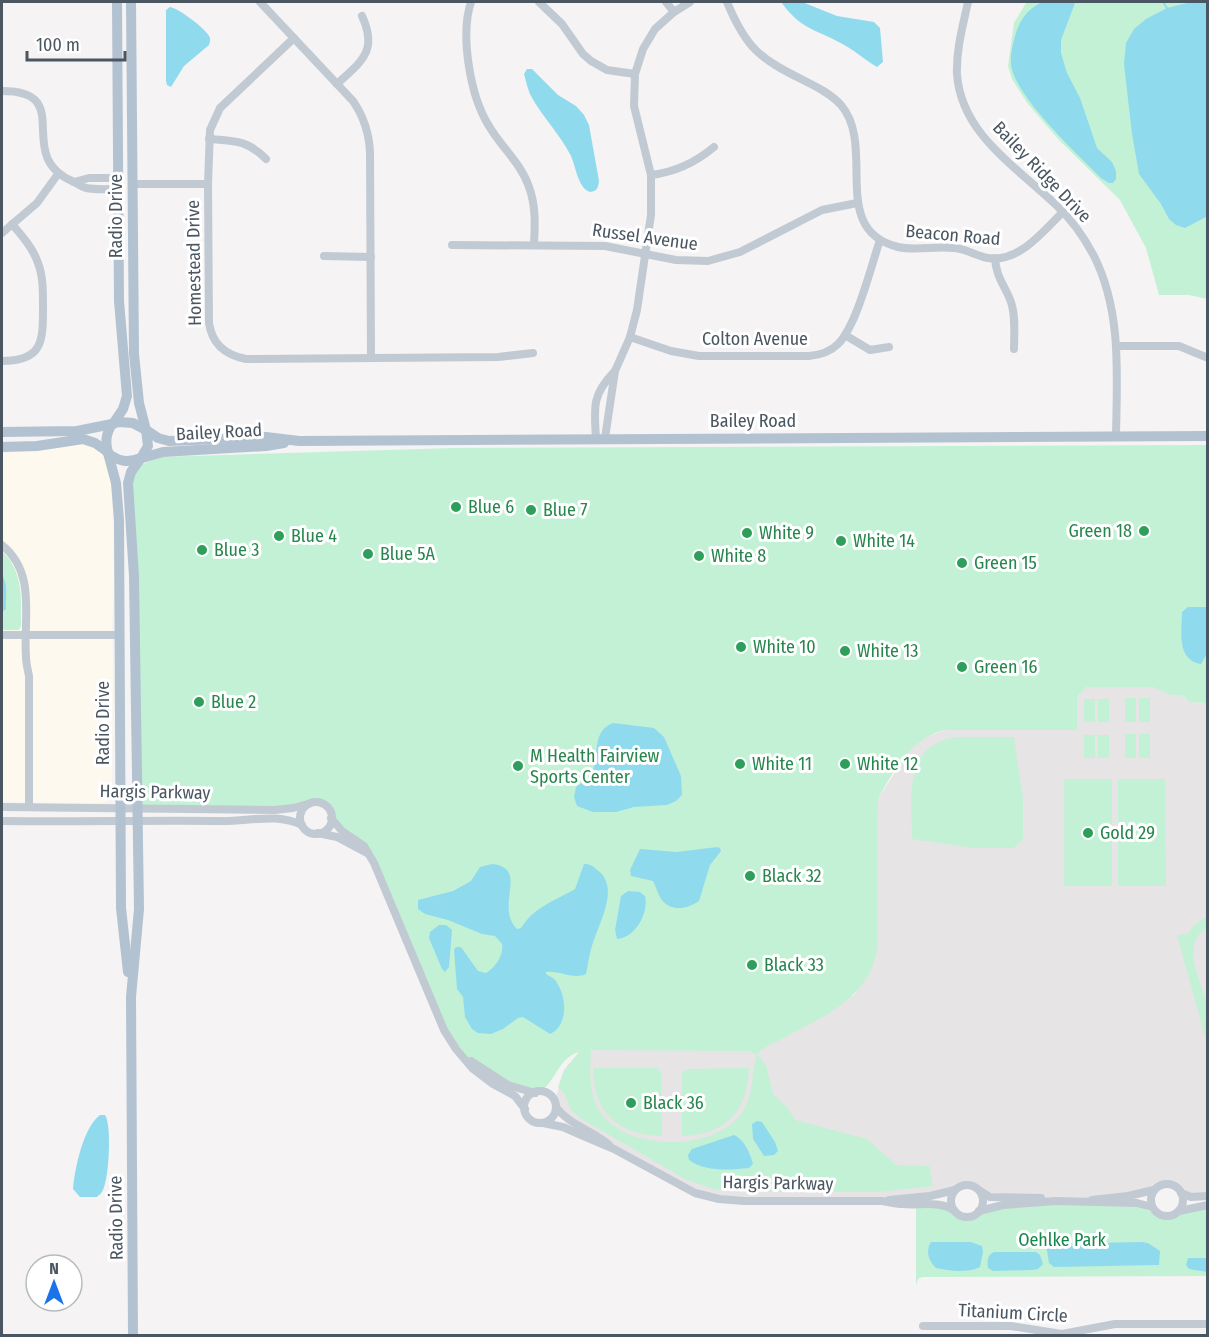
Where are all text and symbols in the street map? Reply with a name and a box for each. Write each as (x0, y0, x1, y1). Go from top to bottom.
scale bar (27, 24, 124, 62)
text: 100 m (36, 34, 80, 56)
street label: Bailey Ridge Drive (988, 117, 1096, 227)
street label: Radio Drive (105, 174, 127, 258)
street label: Homestead Drive (182, 200, 206, 326)
street label: Russel Avenue (591, 219, 699, 255)
street label: Beacon Road (905, 220, 1001, 250)
street label: Colton Avenue (702, 328, 808, 350)
street label: Bailey Road (710, 410, 796, 432)
street label: Bailey Road (175, 419, 263, 445)
place label: Blue 6 (468, 496, 514, 518)
place label: Blue 7 (543, 499, 587, 521)
marker: Blue 6 (449, 500, 463, 514)
marker: Blue 7 (524, 503, 538, 517)
place label: Green 18 (1068, 520, 1132, 542)
place label: White 9 (759, 522, 814, 544)
marker: Green 18 (1137, 524, 1151, 538)
place label: Blue 4 (291, 525, 337, 547)
marker: White 9 (740, 526, 754, 540)
marker: Blue 4 (272, 529, 286, 543)
place label: White 14 (853, 530, 915, 552)
marker: White 14 (834, 534, 848, 548)
place label: Blue 3 (214, 539, 259, 561)
marker: Blue 3 (195, 543, 209, 557)
place label: Blue 5A (380, 543, 435, 565)
place label: White 8 (711, 545, 766, 567)
marker: Blue 5A (361, 547, 375, 561)
marker: White 8 (692, 549, 706, 563)
place label: Green 15 (974, 552, 1037, 574)
marker: Green 15 (955, 556, 969, 570)
place label: White 10 (753, 636, 816, 658)
marker: White 10 (734, 640, 748, 654)
place label: White 13 (857, 640, 918, 662)
marker: White 13 (838, 644, 852, 658)
place label: Green 16 (974, 656, 1038, 678)
marker: Green 16 (955, 660, 969, 674)
street label: Radio Drive (92, 681, 114, 765)
place label: Blue 2 (211, 691, 256, 713)
marker: Blue 2 (192, 695, 206, 709)
place label: M Health Fairview Sports Center (530, 745, 660, 788)
place label: White 11 (752, 753, 812, 775)
place label: White 12 (857, 753, 918, 775)
marker: White 11 (733, 757, 747, 771)
marker: White 12 (838, 757, 852, 771)
marker: M Health Fairview Sports Center (511, 759, 525, 773)
street label: Hargis Parkway (99, 780, 211, 804)
place label: Gold 29 (1100, 822, 1155, 844)
marker: Gold 29 (1081, 826, 1095, 840)
place label: Black 32 (762, 865, 822, 887)
marker: Black 32 (743, 869, 757, 883)
place label: Black 33 (764, 954, 824, 976)
marker: Black 33 (745, 958, 759, 972)
place label: Black 36 (643, 1092, 704, 1114)
marker: Black 36 (624, 1096, 638, 1110)
street label: Hargis Parkway (722, 1171, 834, 1195)
street label: Radio Drive (104, 1175, 128, 1260)
park label: Oehlke Park (1018, 1229, 1106, 1251)
north arrow (24, 1253, 84, 1313)
text: N (49, 1259, 59, 1278)
street label: Titanium Circle (958, 1299, 1068, 1327)

